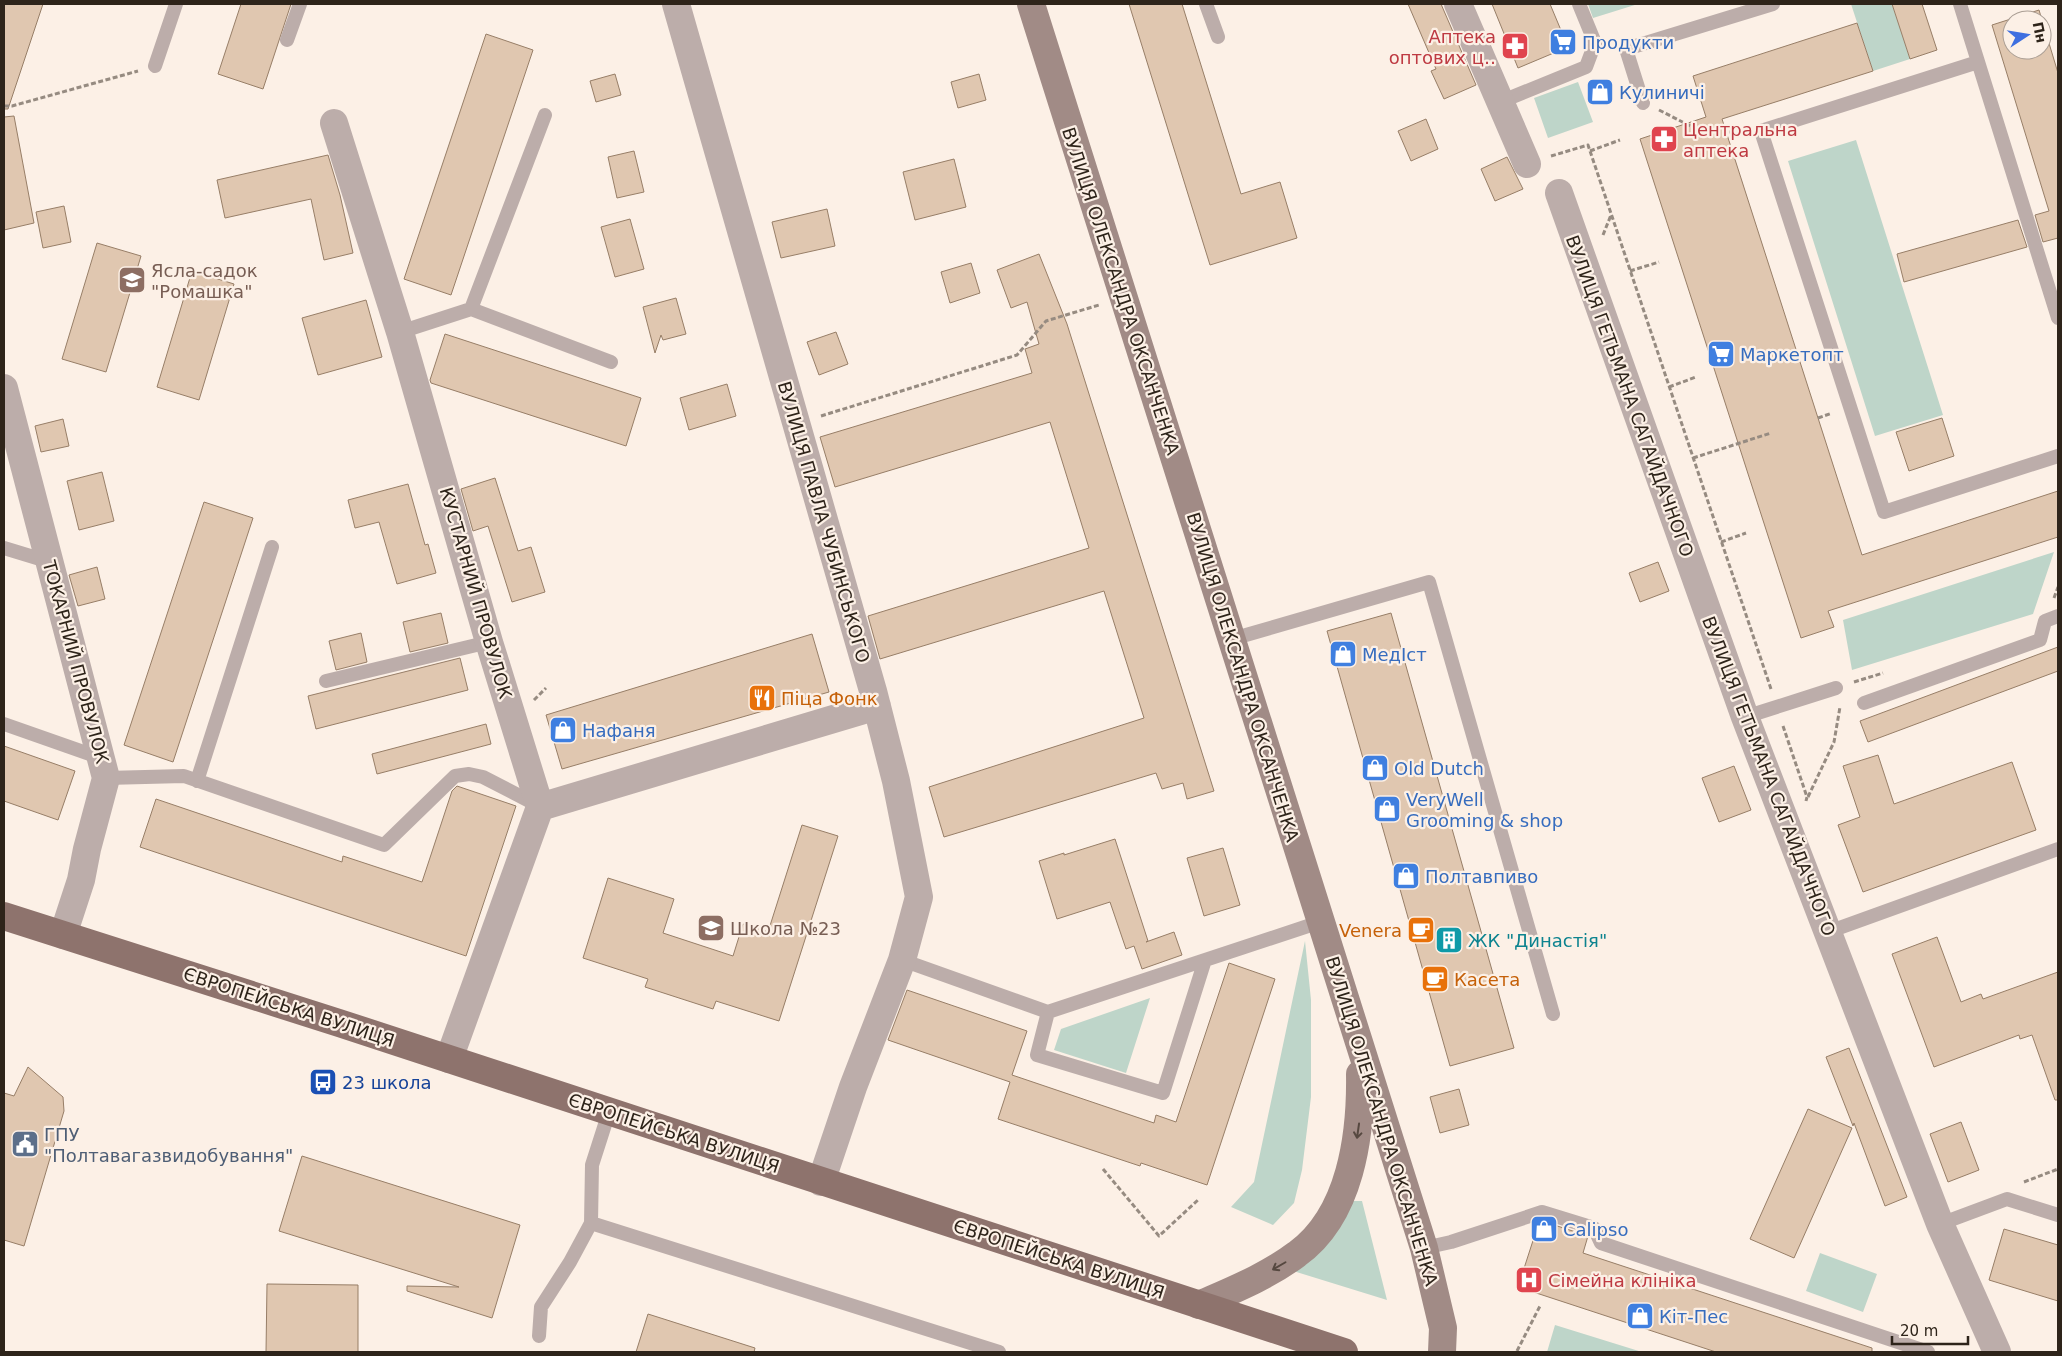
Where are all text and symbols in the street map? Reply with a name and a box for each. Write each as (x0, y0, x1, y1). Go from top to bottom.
north arrow (2002, 10, 2052, 60)
text: Пн (2030, 20, 2050, 44)
place label: Аптека оптових ц‥ (1389, 26, 1496, 68)
supermarket icon: Продукти (1548, 27, 1578, 57)
pharmacy icon: Аптека оптових ц‥ (1500, 31, 1530, 61)
place label: Продукти (1582, 32, 1674, 53)
shop icon: Кулиничі (1585, 77, 1615, 107)
place label: Кулиничі (1619, 82, 1705, 103)
place label: Центральна аптека (1683, 119, 1798, 161)
street label: ВУЛИЦЯ ОЛЕКСАНДРА ОКСАНЧЕНКА (1058, 124, 1184, 458)
pharmacy icon: Центральна аптека (1649, 124, 1679, 154)
street label: ВУЛИЦЯ ГЕТЬМАНА САГАЙДАЧНОГО (1562, 232, 1698, 560)
place label: Ясла-садок "Ромашка" (151, 260, 258, 302)
school or university icon: Ясла-садок "Ромашка" (117, 265, 147, 295)
supermarket icon: Маркетопт (1706, 339, 1736, 369)
place label: Маркетопт (1740, 344, 1844, 365)
street label: ВУЛИЦЯ ПАВЛА ЧУБИНСЬКОГО (774, 379, 874, 665)
street label: КУСТАРНИЙ ПРОВУЛОК (436, 485, 516, 701)
street label: ВУЛИЦЯ ОЛЕКСАНДРА ОКСАНЧЕНКА (1183, 510, 1303, 845)
street label: ТОКАРНИЙ ПРОВУЛОК (38, 557, 113, 766)
street label: ВУЛИЦЯ ГЕТЬМАНА САГАЙДАЧНОГО (1698, 613, 1840, 939)
shop icon: МедІст (1328, 639, 1358, 669)
place label: МедІст (1362, 644, 1427, 665)
restaurant icon: Піца Фонк (747, 683, 777, 713)
place label: Піца Фонк (781, 688, 878, 709)
shop icon: Нафаня (548, 715, 578, 745)
place label: Нафаня (582, 720, 656, 741)
shop icon: Old Dutch (1360, 753, 1390, 783)
place label: Old Dutch (1394, 758, 1484, 779)
place label: VeryWell Grooming & shop (1406, 789, 1563, 831)
shop icon: VeryWell Grooming & shop (1372, 794, 1402, 824)
shop icon: Полтавпиво (1391, 861, 1421, 891)
place label: Полтавпиво (1425, 866, 1538, 887)
school or university icon: Школа №23 (696, 913, 726, 943)
cafe icon: Venera (1406, 915, 1436, 945)
place label: Школа №23 (730, 918, 841, 939)
place label: Venera (1339, 920, 1402, 941)
building icon: ЖК "Династія" (1434, 925, 1464, 955)
place label: ЖК "Династія" (1468, 930, 1607, 951)
street label: ВУЛИЦЯ ОЛЕКСАНДРА ОКСАНЧЕНКА (1322, 954, 1442, 1289)
street label: ЄВРОПЕЙСЬКА ВУЛИЦЯ (181, 963, 397, 1051)
cafe icon: Касета (1420, 964, 1450, 994)
place label: Касета (1454, 969, 1520, 990)
bus stop icon: 23 школа (308, 1067, 338, 1097)
place label: 23 школа (342, 1072, 432, 1093)
street label: ЄВРОПЕЙСЬКА ВУЛИЦЯ (566, 1089, 782, 1177)
one-way arrow (1352, 1123, 1362, 1139)
place label: ГПУ "Полтавагазвидобування" (44, 1124, 293, 1166)
public building icon: ГПУ "Полтавагазвидобування" (10, 1129, 40, 1159)
shop icon: Calipso (1529, 1214, 1559, 1244)
street label: ЄВРОПЕЙСЬКА ВУЛИЦЯ (951, 1215, 1167, 1303)
place label: Calipso (1563, 1219, 1628, 1240)
one-way arrow (1272, 1261, 1286, 1271)
hospital icon: Сімейна клініка (1514, 1265, 1544, 1295)
place label: Сімейна клініка (1548, 1270, 1697, 1291)
shop icon: Кіт-Пес (1625, 1301, 1655, 1331)
place label: Кіт-Пес (1659, 1306, 1728, 1327)
scale bar (1892, 1314, 1968, 1346)
text: 20 m (1900, 1322, 1938, 1340)

